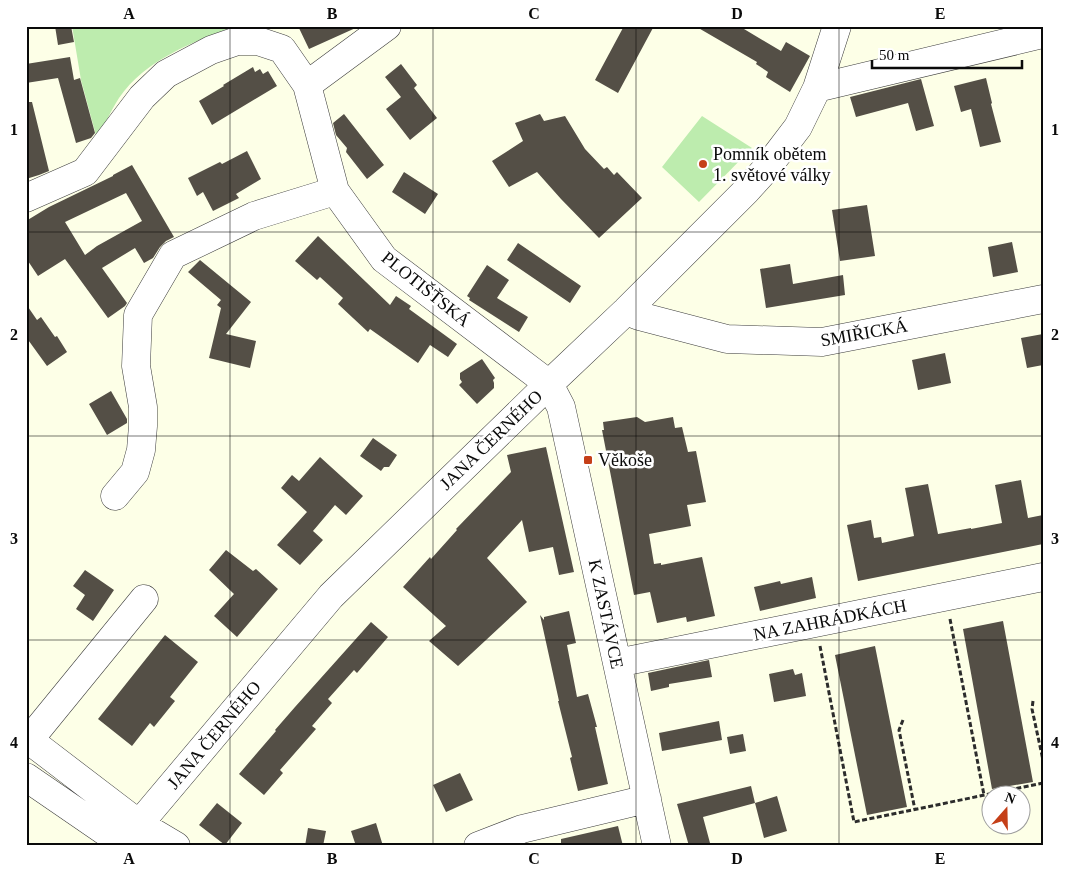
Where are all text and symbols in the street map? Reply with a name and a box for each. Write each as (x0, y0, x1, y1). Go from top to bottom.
text: A (123, 5, 135, 22)
text: B (327, 5, 338, 22)
text: C (528, 5, 540, 22)
text: D (731, 5, 743, 22)
text: E (935, 5, 945, 22)
scale bar (872, 38, 1022, 70)
text: 50 m (879, 47, 910, 63)
text: 1 (10, 121, 18, 138)
text: 1 (1051, 121, 1059, 138)
place label: Pomník obětem 1. světové války (713, 144, 830, 185)
marker: Pomník obětem 1. světové války (697, 158, 709, 170)
street label: PLOTIŠŤSKÁ (378, 246, 475, 331)
street label: SMIŘICKÁ (819, 315, 909, 350)
text: 2 (10, 326, 18, 343)
text: 2 (1051, 326, 1059, 343)
street label: JANA ČERNÉHO (435, 385, 546, 494)
place label: Věkoše (598, 450, 652, 470)
marker: Věkoše (582, 454, 594, 466)
text: 3 (10, 530, 18, 547)
text: 3 (1051, 530, 1059, 547)
street label: K ZASTÁVCE (585, 557, 628, 671)
street label: NA ZAHRÁDKÁCH (752, 594, 908, 645)
street label: JANA ČERNÉHO (162, 676, 265, 793)
text: 4 (10, 734, 18, 751)
text: 4 (1051, 734, 1059, 751)
north arrow (982, 784, 1032, 834)
text: N (1003, 789, 1018, 807)
text: A (123, 850, 135, 867)
text: B (327, 850, 338, 867)
text: C (528, 850, 540, 867)
text: D (731, 850, 743, 867)
text: E (935, 850, 945, 867)

